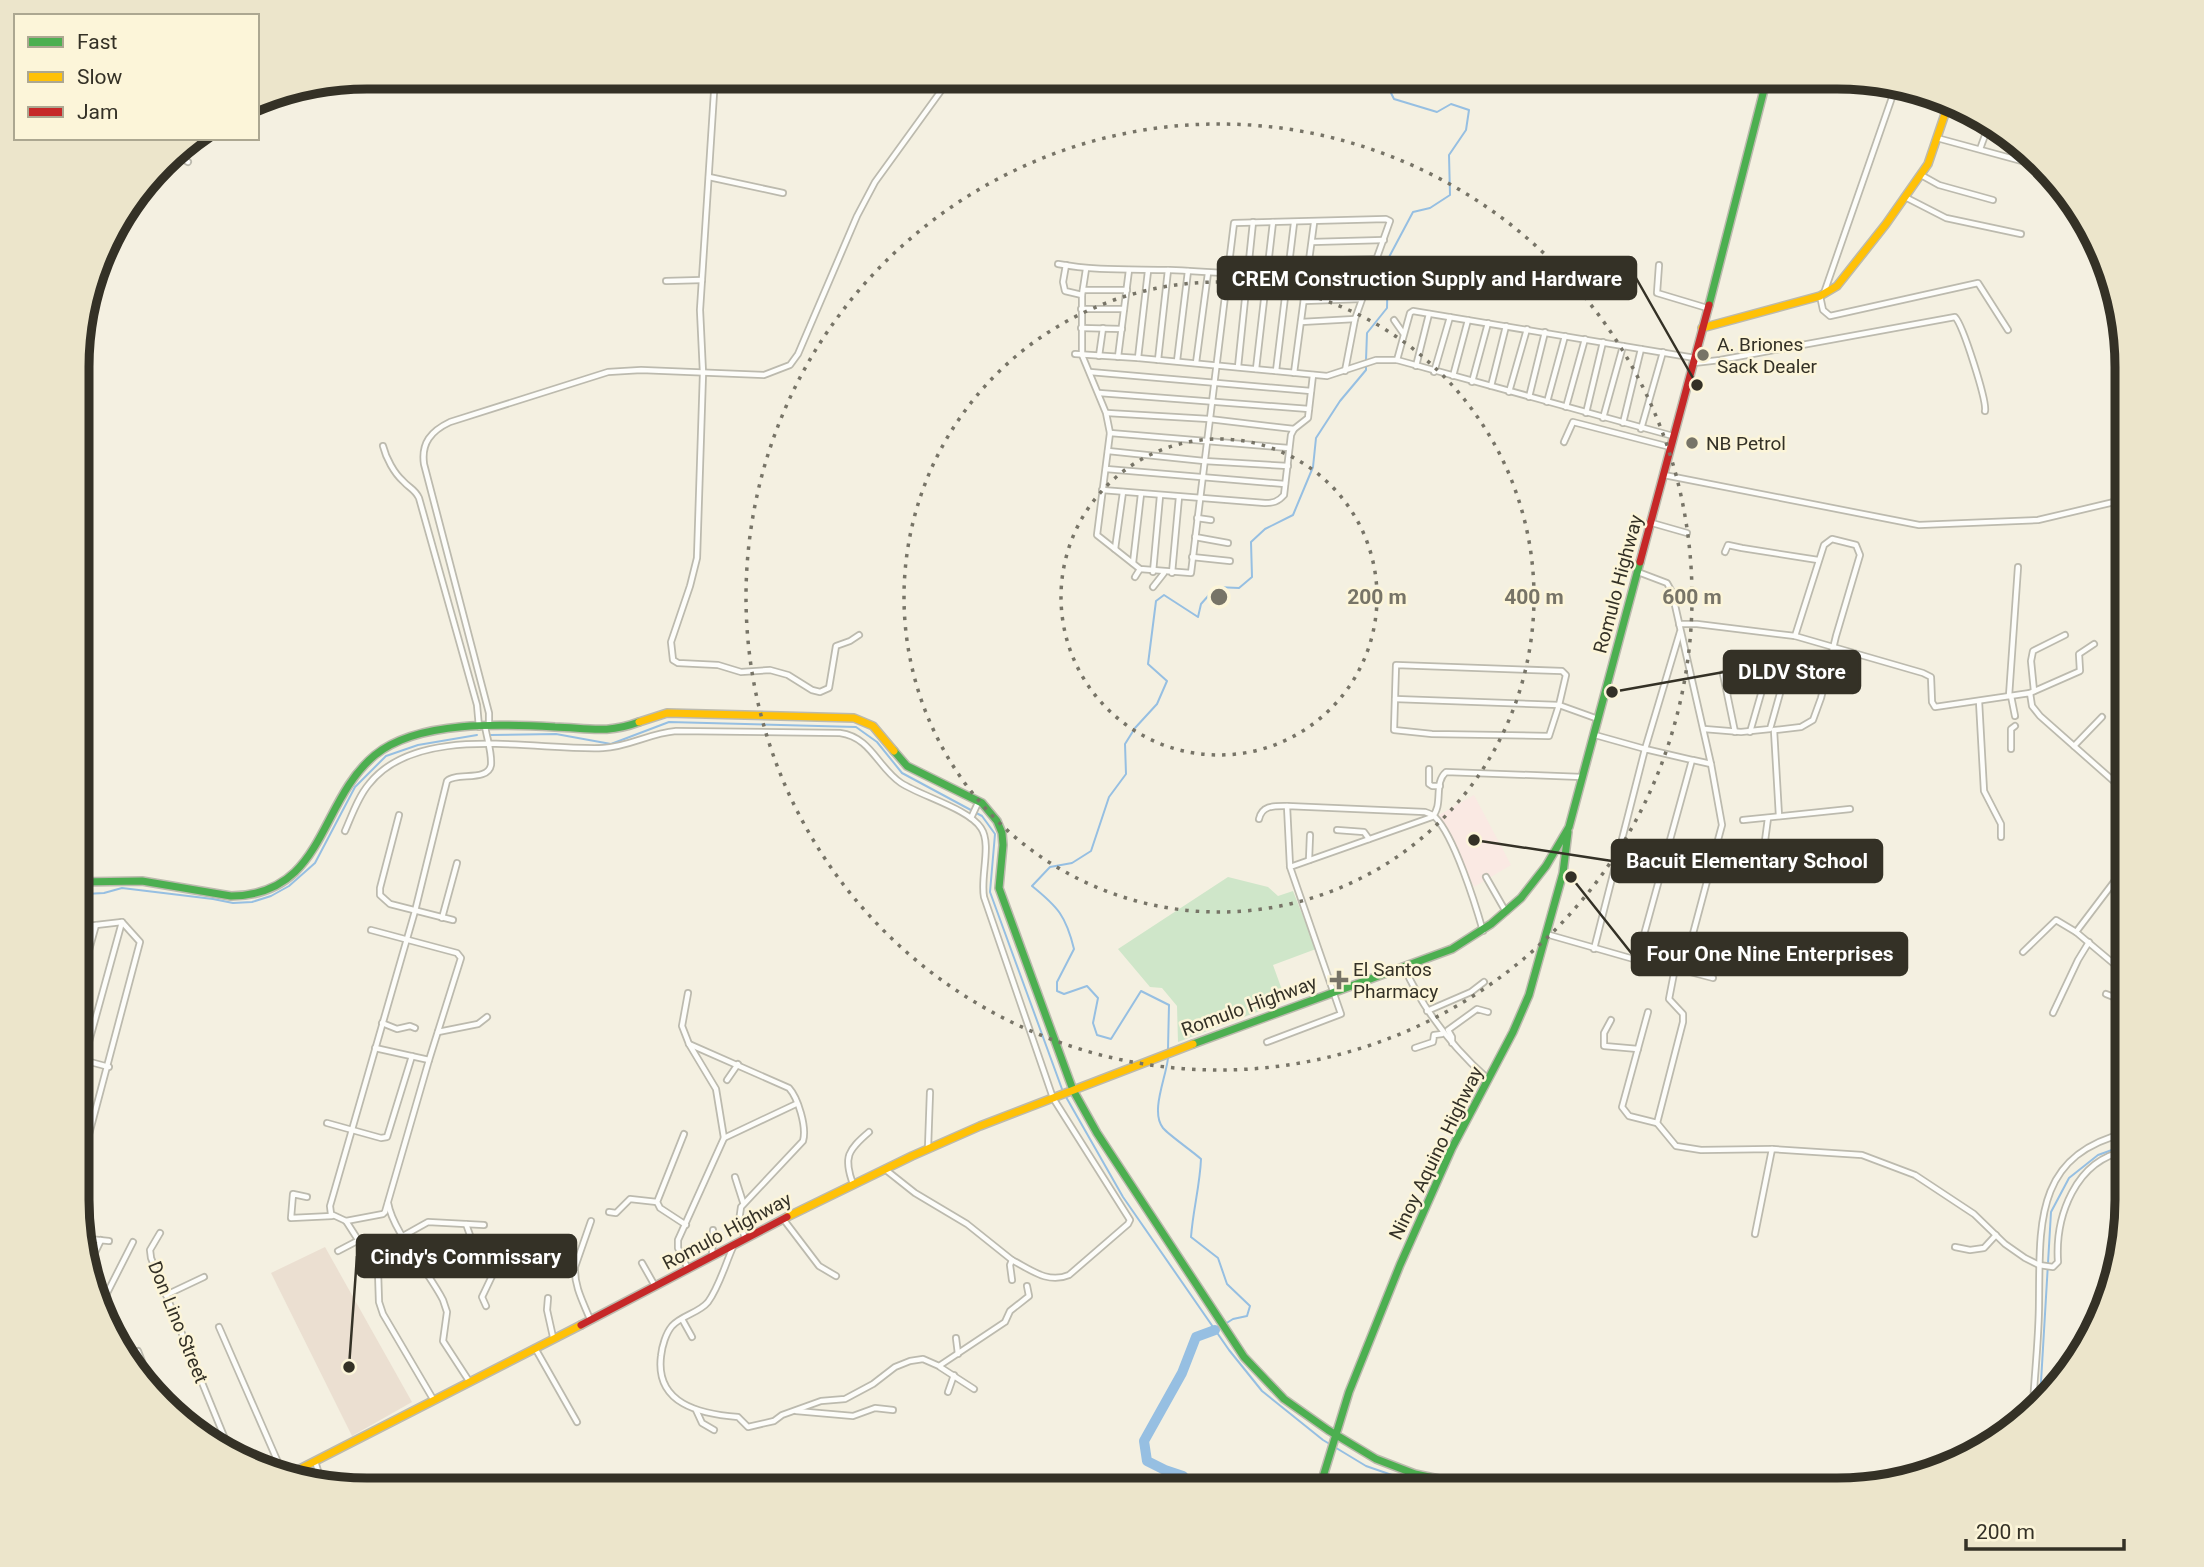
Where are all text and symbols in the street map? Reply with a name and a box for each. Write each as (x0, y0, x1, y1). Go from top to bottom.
legend (14, 14, 259, 140)
text: Fast (77, 30, 118, 54)
text: Slow (77, 65, 123, 89)
text: Jam (77, 100, 118, 124)
callout: CREM Construction Supply and Hardware (1218, 257, 1636, 299)
text: CREM Construction Supply and Hardware (1232, 267, 1622, 291)
place label: A. Briones Sack Dealer (1717, 333, 1817, 378)
marker: A. Briones Sack Dealer (1695, 347, 1711, 363)
place label: NB Petrol (1706, 432, 1786, 455)
marker: NB Petrol (1684, 435, 1700, 451)
street label: Romulo Highway (1588, 512, 1648, 656)
centre of rings (1207, 585, 1231, 609)
text: 200 m (1347, 585, 1407, 609)
text: 400 m (1504, 585, 1564, 609)
text: 600 m (1662, 585, 1722, 609)
callout: DLDV Store (1724, 651, 1860, 693)
text: DLDV Store (1738, 660, 1846, 684)
callout: Bacuit Elementary School (1612, 840, 1882, 882)
text: Bacuit Elementary School (1626, 849, 1868, 873)
callout: Four One Nine Enterprises (1632, 933, 1907, 975)
text: Four One Nine Enterprises (1646, 942, 1894, 966)
place label: El Santos Pharmacy (1353, 958, 1438, 1003)
street label: Romulo Highway (1178, 971, 1320, 1041)
marker: El Santos Pharmacy (1331, 972, 1347, 988)
street label: Ninoy Aquino Highway (1384, 1062, 1488, 1244)
street label: Romulo Highway (659, 1187, 795, 1275)
callout: Cindy's Commissary (357, 1235, 576, 1277)
text: Cindy's Commissary (371, 1245, 562, 1269)
street label: Don Lino Street (143, 1258, 213, 1386)
scale bar (1966, 1508, 2124, 1552)
text: 200 m (1976, 1520, 2035, 1544)

